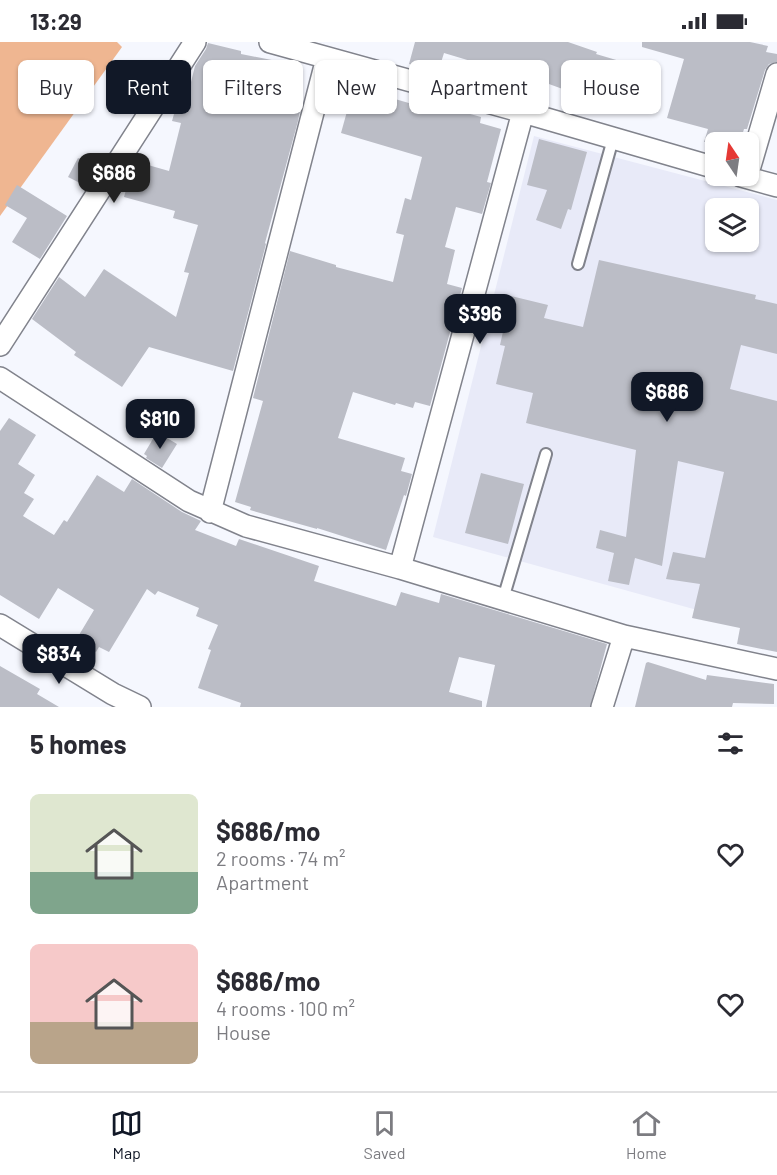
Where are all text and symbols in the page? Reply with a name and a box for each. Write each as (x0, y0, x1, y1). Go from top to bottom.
text: 13:29 (30, 8, 82, 34)
chip: Buy (18, 60, 94, 114)
chip: Rent (106, 60, 191, 114)
chip: Filters (203, 60, 303, 114)
chip: New (315, 60, 397, 114)
chip: Apartment (409, 60, 549, 114)
chip: House (561, 60, 661, 114)
north arrow (705, 132, 759, 186)
map controls (705, 132, 759, 252)
pin: $686 (78, 153, 150, 204)
text: $686 (92, 160, 136, 184)
button: layers (705, 198, 759, 252)
pin: $396 (444, 294, 516, 345)
text: $396 (458, 301, 502, 325)
pin: $686 (631, 372, 703, 423)
text: $686 (645, 379, 689, 403)
pin: $810 (124, 399, 196, 450)
text: $810 (140, 406, 180, 430)
pin: $834 (23, 634, 95, 685)
text: $834 (36, 641, 82, 665)
icon: filters (714, 727, 747, 760)
text: 5 homes (30, 728, 127, 759)
text: $686/mo (216, 815, 321, 846)
icon: home (78, 818, 150, 890)
icon: heart (714, 838, 747, 871)
text: 2 rooms · 74 m² (216, 846, 346, 870)
text: Apartment (216, 870, 309, 894)
text: $686/mo (216, 965, 321, 996)
icon: home (78, 968, 150, 1040)
icon: heart (714, 988, 747, 1021)
text: 4 rooms · 100 m² (216, 996, 355, 1020)
text: House (216, 1020, 271, 1044)
tab: Map (110, 1107, 143, 1162)
tab: Saved (364, 1107, 406, 1162)
tab: Home (626, 1107, 667, 1162)

